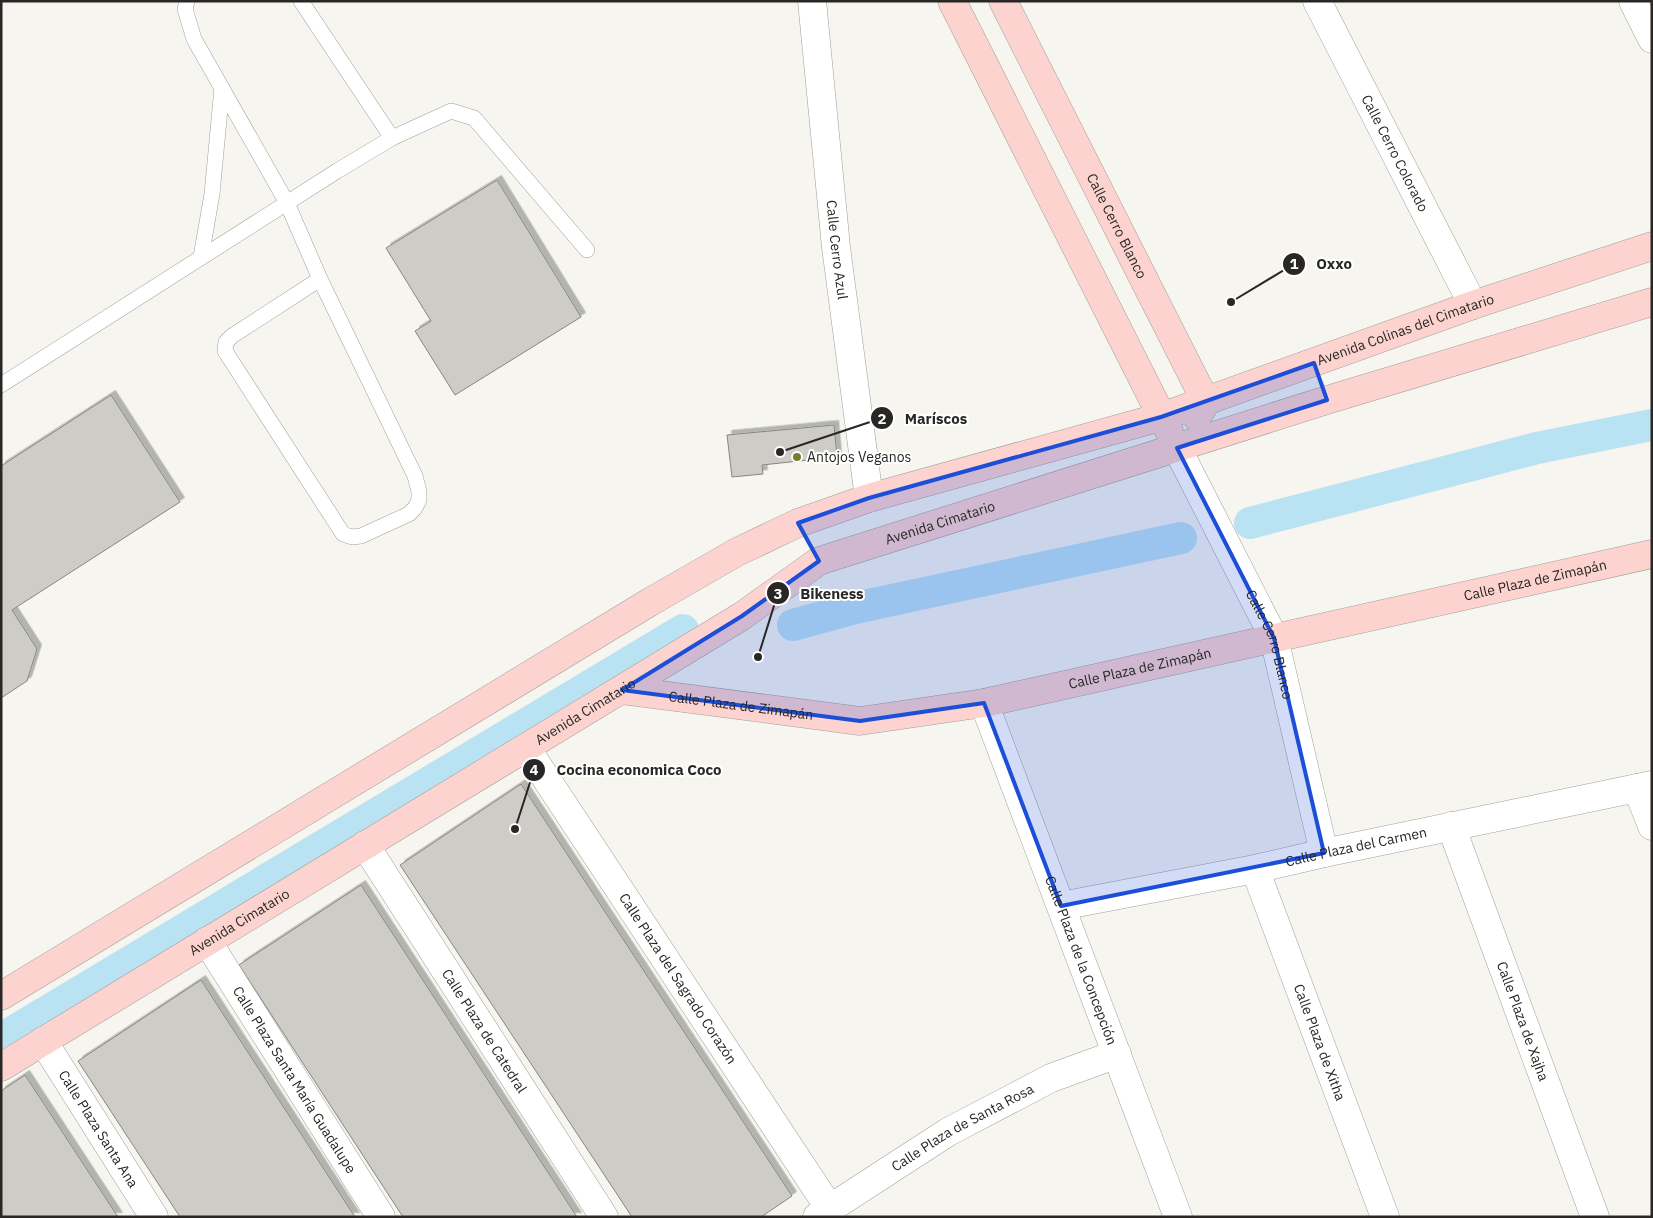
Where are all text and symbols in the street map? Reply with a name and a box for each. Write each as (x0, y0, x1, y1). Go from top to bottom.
street label: Calle Cerro Colorado (1358, 92, 1433, 215)
street label: Calle Cerro Blanco (1083, 170, 1151, 282)
street label: Calle Cerro Azul (822, 199, 852, 301)
callout: Oxxo (1281, 249, 1362, 279)
text: 1 (1289, 254, 1299, 273)
text: Oxxo (1316, 254, 1352, 273)
street label: Avenida Colinas del Cimatario (1314, 290, 1496, 369)
callout: Maríscos (869, 403, 977, 433)
text: 2 (877, 409, 887, 428)
text: Maríscos (905, 409, 968, 428)
place label: Antojos Veganos (807, 448, 911, 466)
marker: Antojos Veganos (791, 451, 803, 463)
street label: Avenida Cimatario (883, 497, 997, 549)
street label: Calle Plaza de Zimapán (1462, 555, 1608, 605)
callout: Bikeness (766, 578, 874, 608)
text: 3 (773, 584, 783, 603)
text: Bikeness (800, 584, 864, 603)
street label: Calle Cerro Blanco (1242, 587, 1297, 701)
street label: Calle Plaza de Zimapán (1067, 644, 1213, 693)
street label: Avenida Cimatario (532, 674, 639, 749)
street label: Calle Plaza de Zimapán (668, 687, 814, 724)
callout: Cocina economica Coco (522, 755, 732, 785)
text: 4 (529, 760, 539, 779)
text: Cocina economica Coco (556, 760, 722, 779)
street label: Calle Plaza del Carmen (1284, 823, 1428, 871)
street label: Calle Plaza de la Concepción (1041, 873, 1121, 1047)
street label: Avenida Cimatario (186, 884, 293, 959)
street label: Calle Plaza del Sagrado Corazón (615, 890, 741, 1067)
street label: Calle Plaza de Xajha (1493, 959, 1553, 1084)
street label: Calle Plaza de Catedral (438, 965, 531, 1097)
street label: Calle Plaza de Xitha (1290, 981, 1350, 1104)
street label: Calle Plaza Santa María Guadalupe (229, 983, 360, 1177)
street label: Calle Plaza Santa Ana (55, 1067, 143, 1192)
street label: Calle Plaza de Santa Rosa (888, 1079, 1037, 1175)

